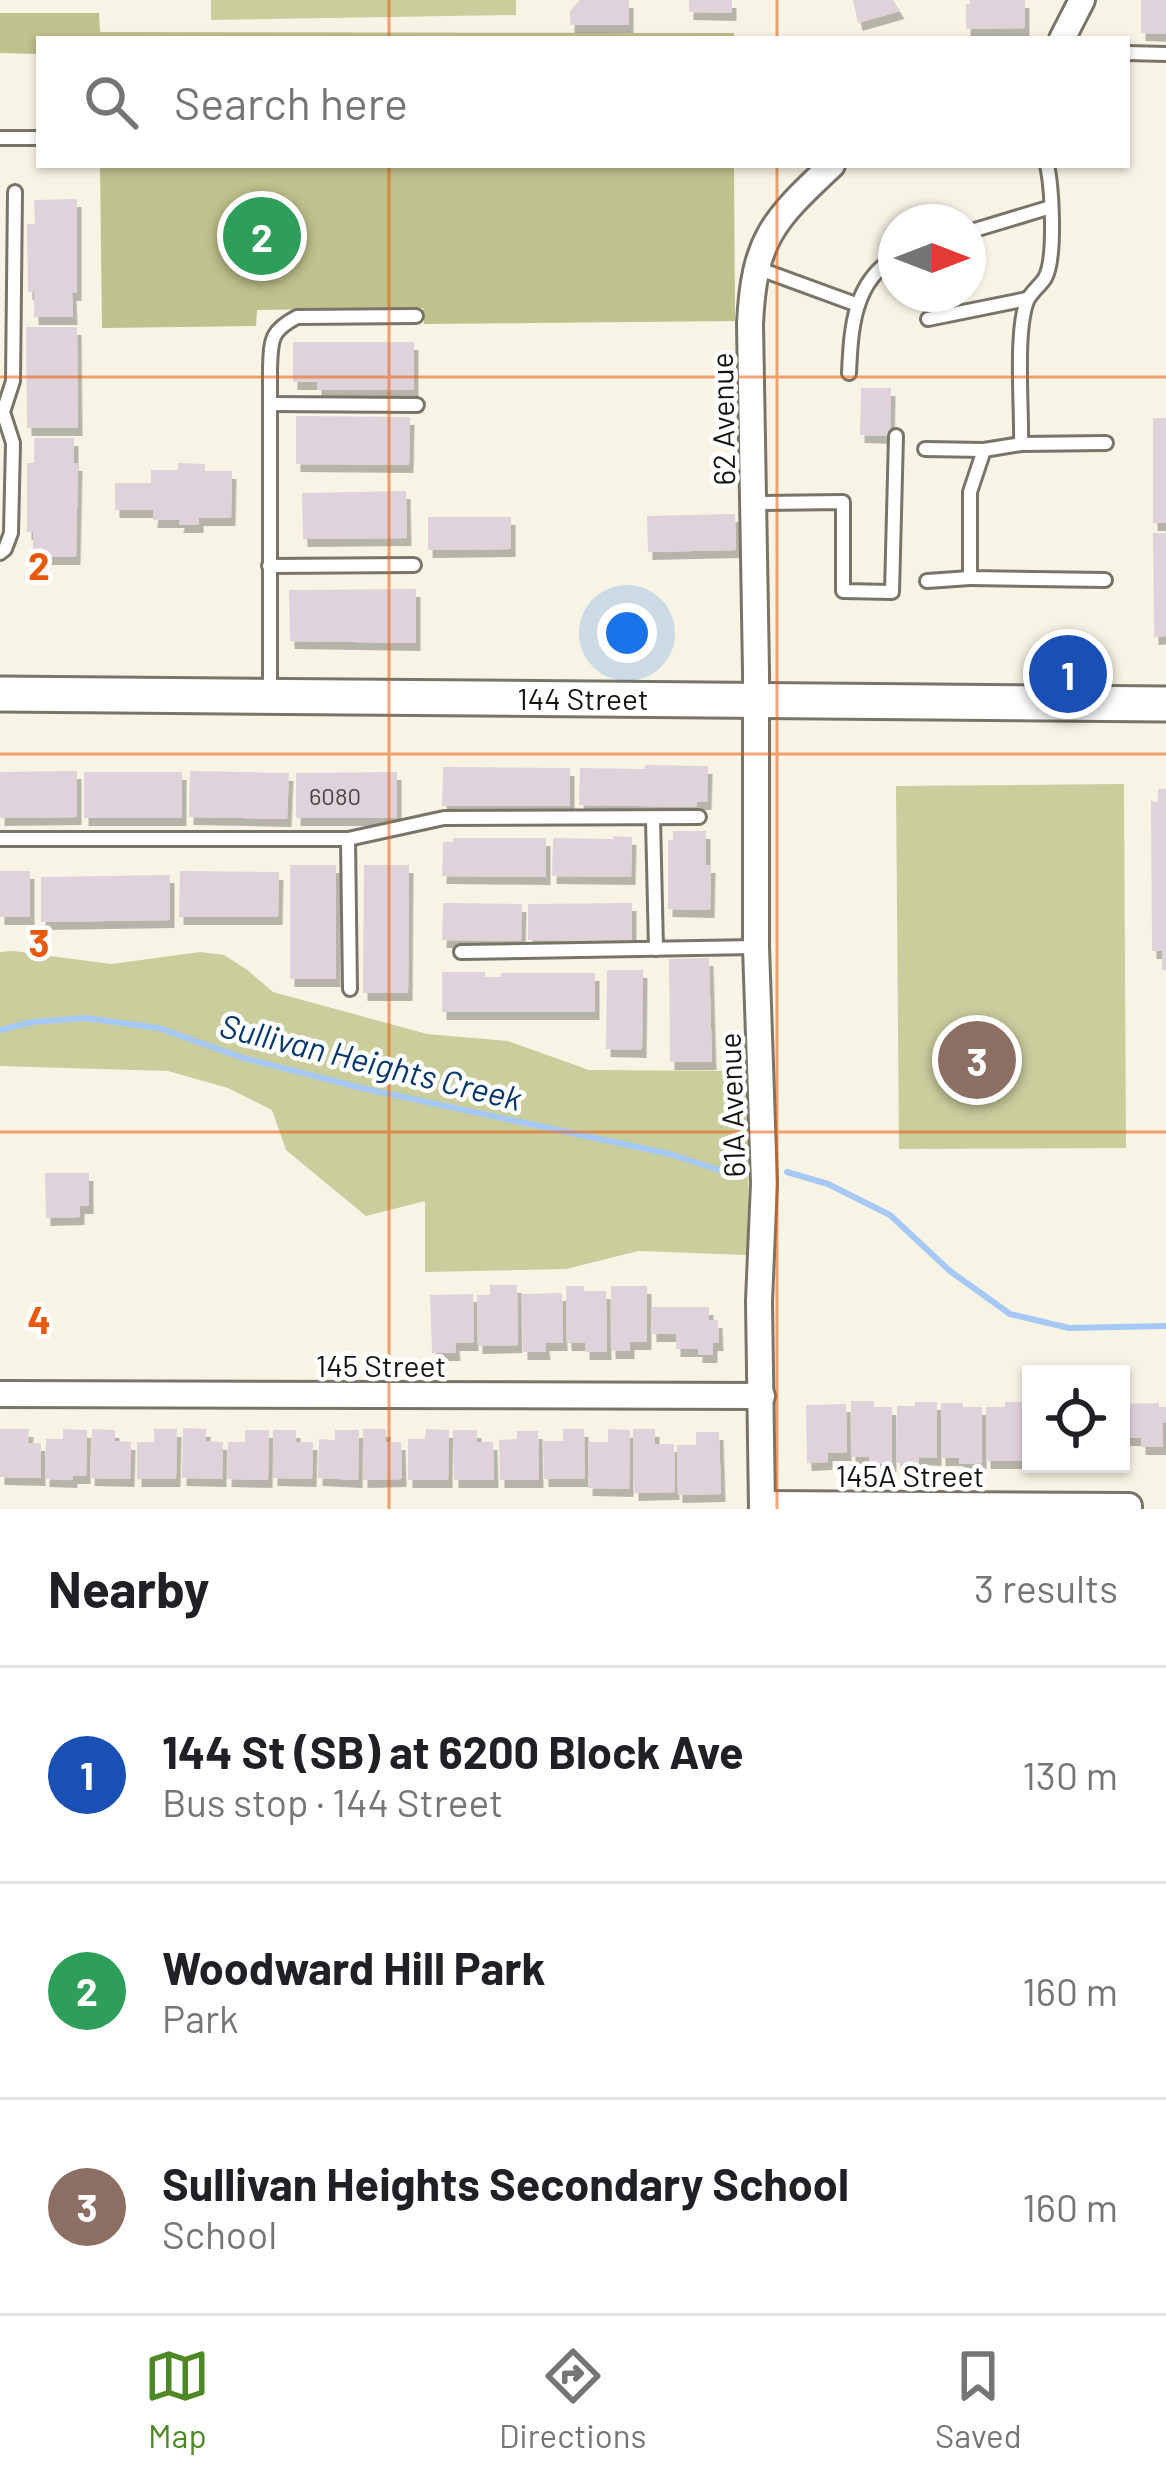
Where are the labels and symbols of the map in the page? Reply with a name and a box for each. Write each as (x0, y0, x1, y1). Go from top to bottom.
pin: 2 (223, 191, 301, 281)
north arrow (878, 204, 986, 312)
street label: 62 Avenue (703, 352, 741, 486)
text: 2 (28, 541, 50, 588)
your location (597, 603, 657, 663)
pin: 1 (1029, 629, 1107, 719)
street label: 144 Street (517, 680, 649, 716)
house number: 6080 (309, 781, 361, 810)
text: 3 (28, 918, 50, 965)
water label: Sullivan Heights Creek (216, 1004, 526, 1118)
pin: 3 (938, 1015, 1016, 1105)
street label: 61A Avenue (710, 1032, 752, 1178)
text: 4 (27, 1295, 51, 1342)
street label: 145 Street (316, 1347, 446, 1383)
street label: 145A Street (836, 1457, 984, 1493)

